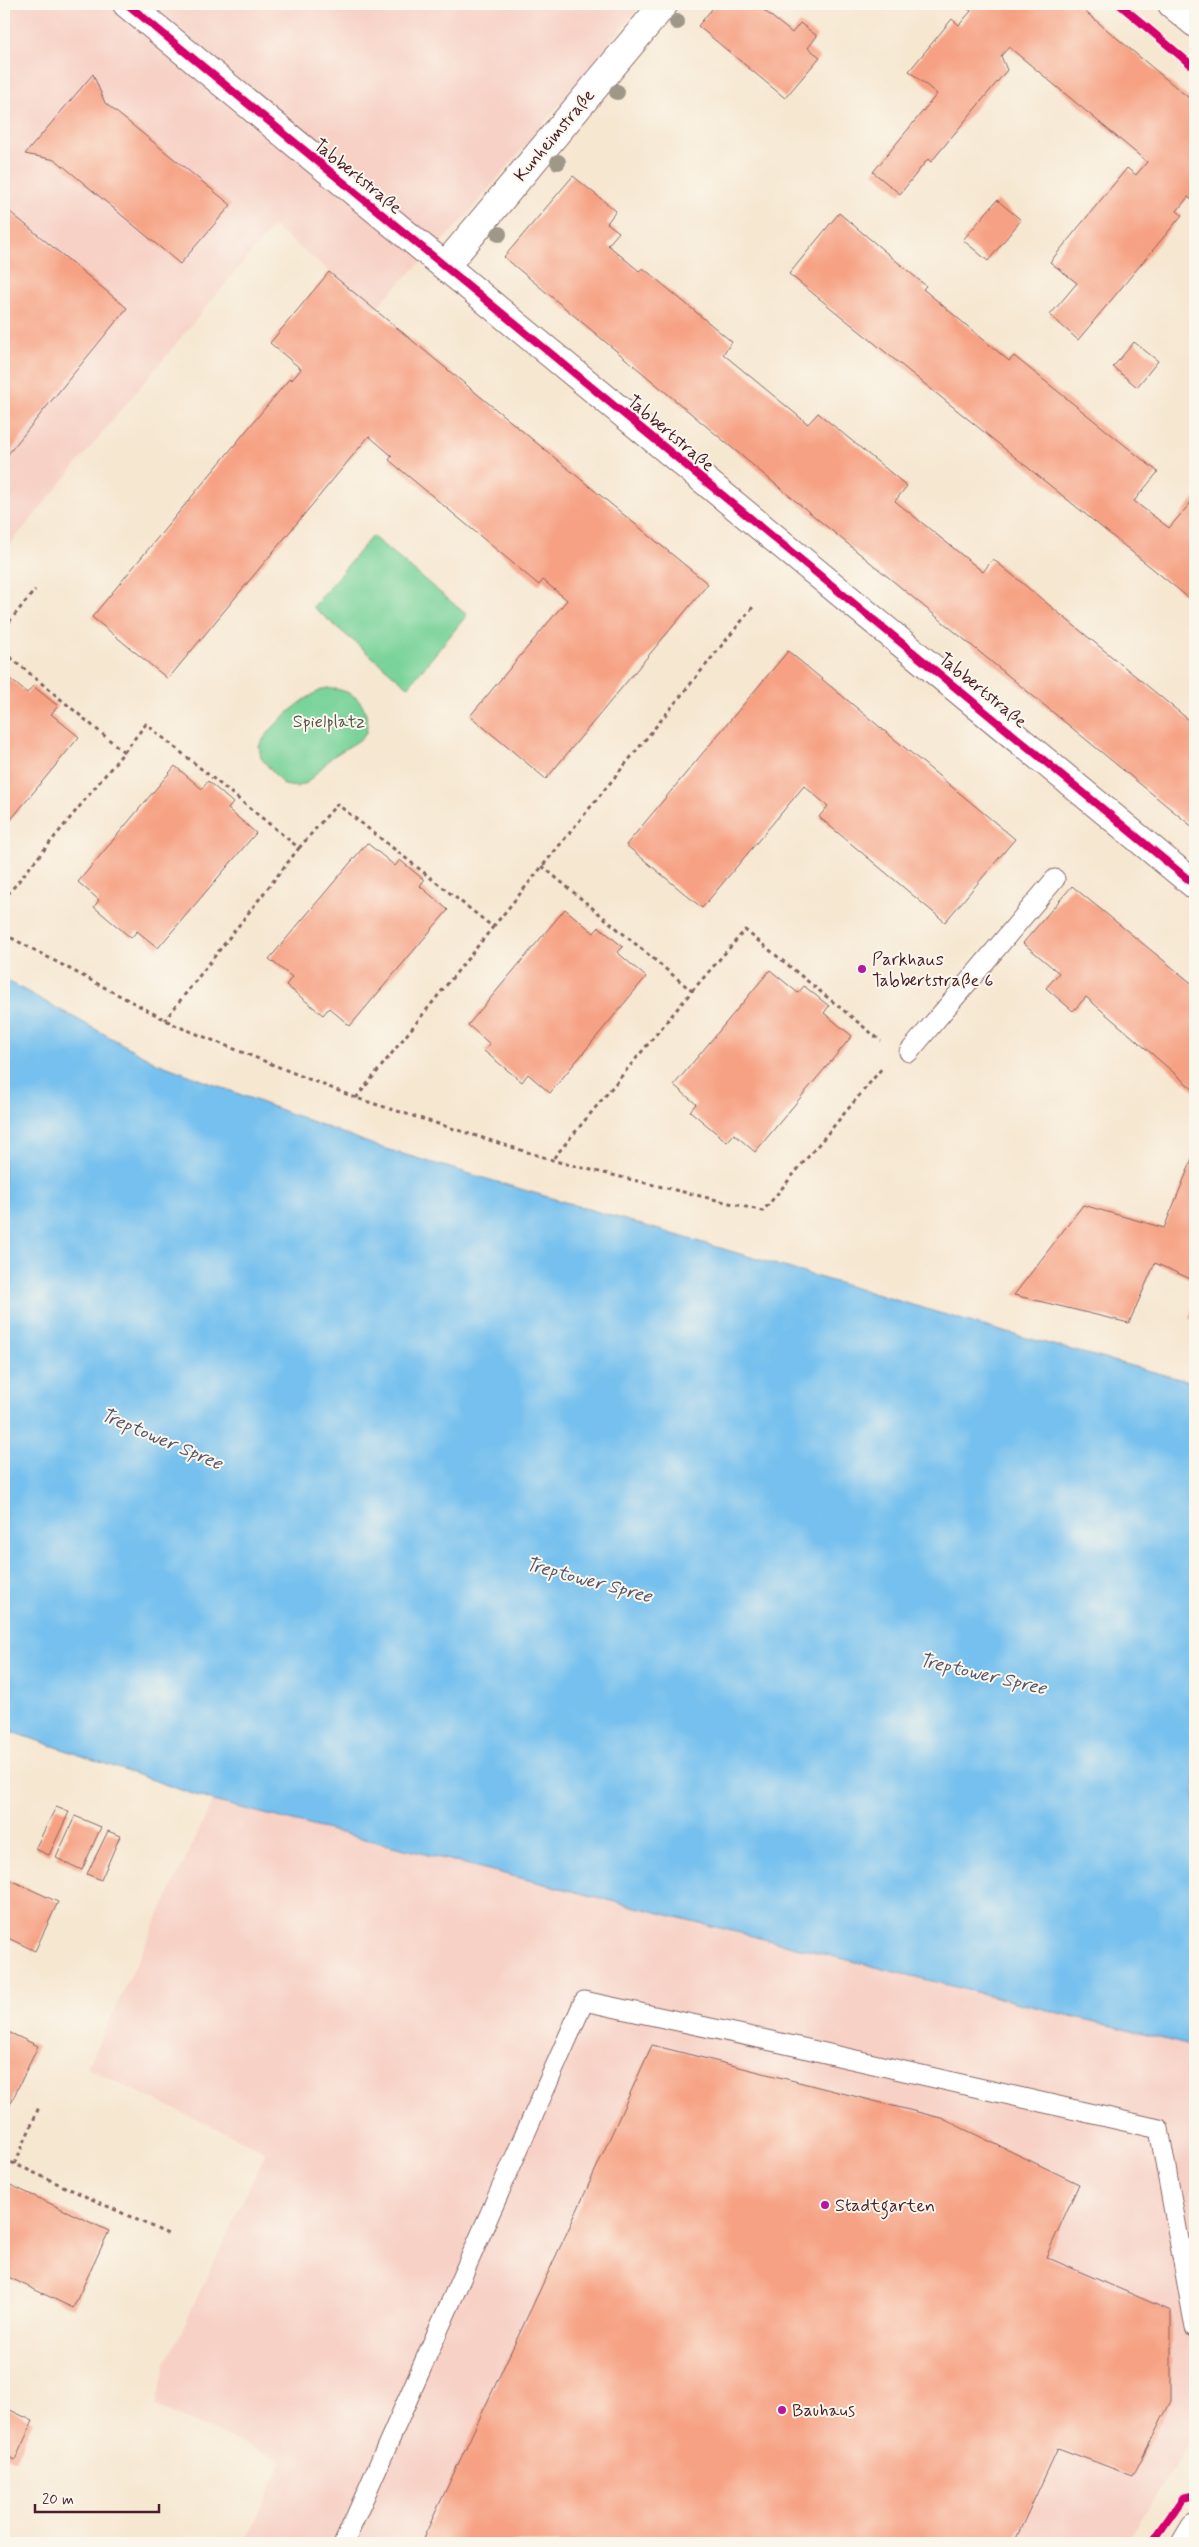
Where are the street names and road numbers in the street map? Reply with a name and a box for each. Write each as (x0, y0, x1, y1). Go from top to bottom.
street label: Kunheimstraße (509, 84, 601, 187)
street label: Tabbertstraße (308, 134, 407, 220)
street label: Tabbertstraße (621, 390, 719, 478)
street label: Tabbertstraße (933, 648, 1032, 734)

